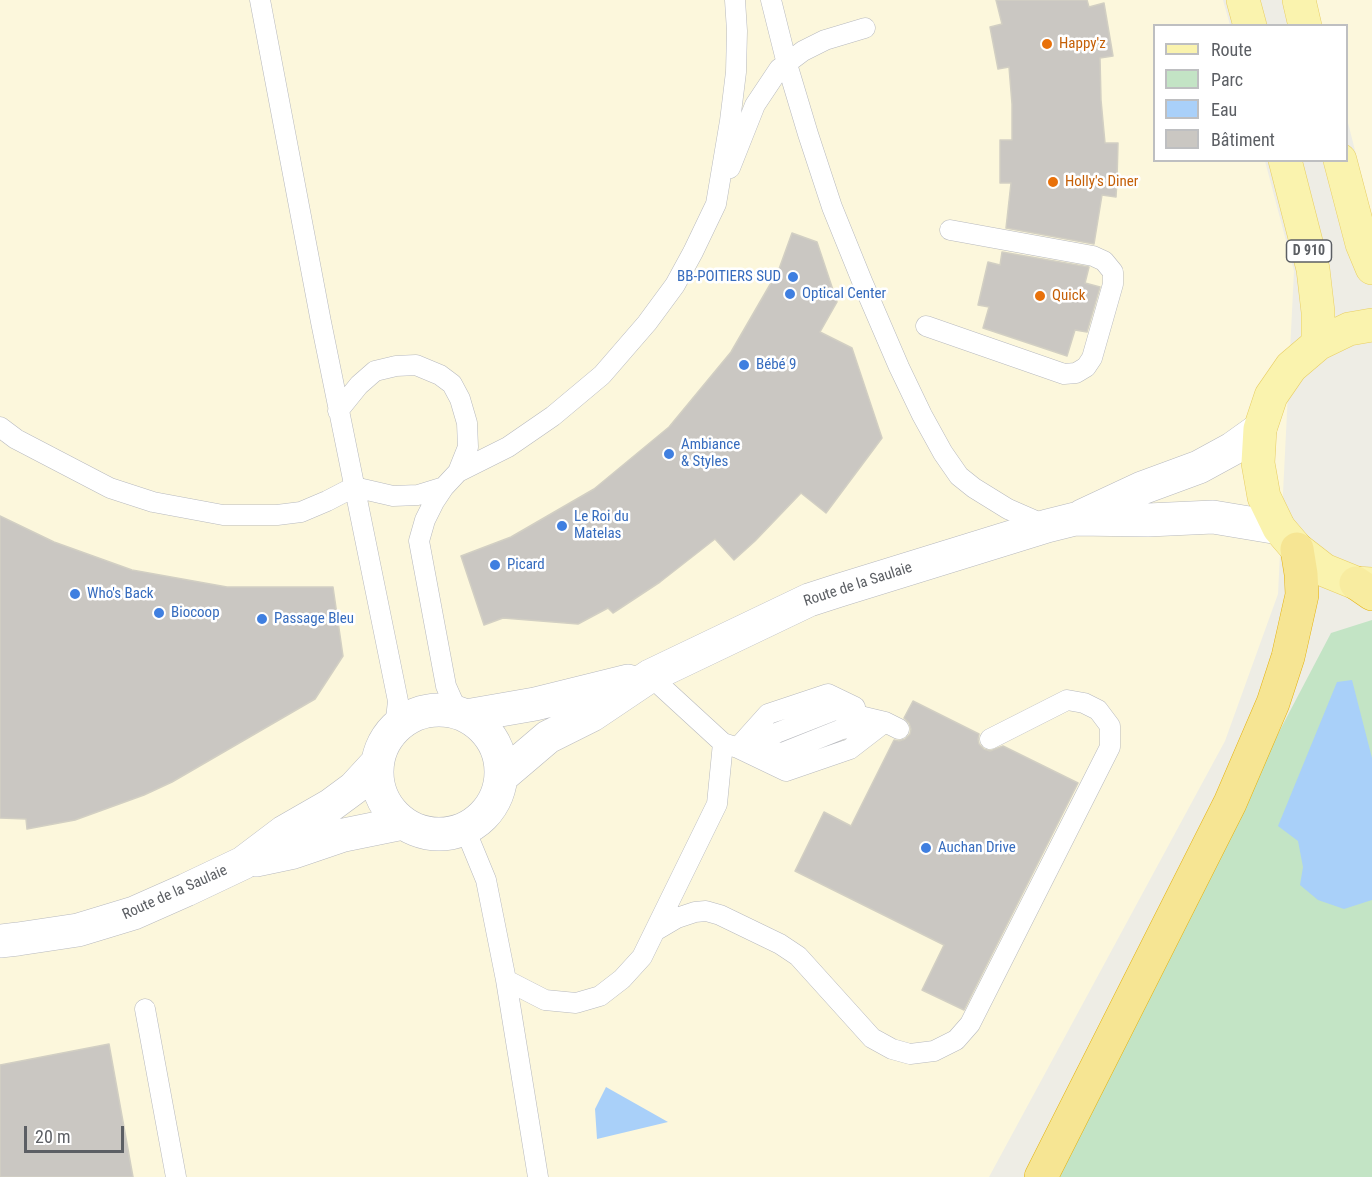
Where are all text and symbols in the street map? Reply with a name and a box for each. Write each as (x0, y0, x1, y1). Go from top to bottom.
legend (1153, 24, 1348, 162)
place label: Happy'z (1059, 35, 1106, 53)
marker: Happy'z (1040, 37, 1054, 51)
text: Route (1211, 39, 1252, 60)
text: Parc (1211, 69, 1243, 90)
text: Eau (1211, 99, 1237, 120)
text: Bâtiment (1211, 129, 1275, 150)
place label: Holly's Diner (1065, 173, 1138, 191)
marker: Holly's Diner (1046, 175, 1060, 189)
road number: D 910 (1286, 240, 1332, 262)
place label: BB-POITIERS SUD (677, 268, 781, 286)
marker: BB-POITIERS SUD (786, 270, 800, 284)
place label: Optical Center (802, 285, 886, 303)
marker: Optical Center (783, 287, 797, 301)
place label: Quick (1052, 287, 1085, 305)
marker: Quick (1033, 289, 1047, 303)
place label: Bébé 9 (756, 356, 796, 374)
marker: Bébé 9 (737, 358, 751, 372)
place label: Ambiance & Styles (681, 436, 740, 471)
marker: Ambiance & Styles (662, 447, 676, 461)
place label: Le Roi du Matelas (574, 508, 629, 543)
marker: Le Roi du Matelas (555, 519, 569, 533)
place label: Picard (507, 556, 545, 574)
marker: Picard (488, 558, 502, 572)
street label: Route de la Saulaie (802, 559, 914, 611)
place label: Who's Back (87, 585, 154, 603)
marker: Who's Back (68, 587, 82, 601)
place label: Biocoop (171, 604, 220, 622)
marker: Biocoop (152, 606, 166, 620)
place label: Passage Bleu (274, 610, 354, 628)
marker: Passage Bleu (255, 612, 269, 626)
place label: Auchan Drive (938, 839, 1016, 857)
marker: Auchan Drive (919, 841, 933, 855)
street label: Route de la Saulaie (120, 862, 230, 924)
scale bar (27, 1114, 128, 1152)
text: 20 m (35, 1126, 70, 1147)

